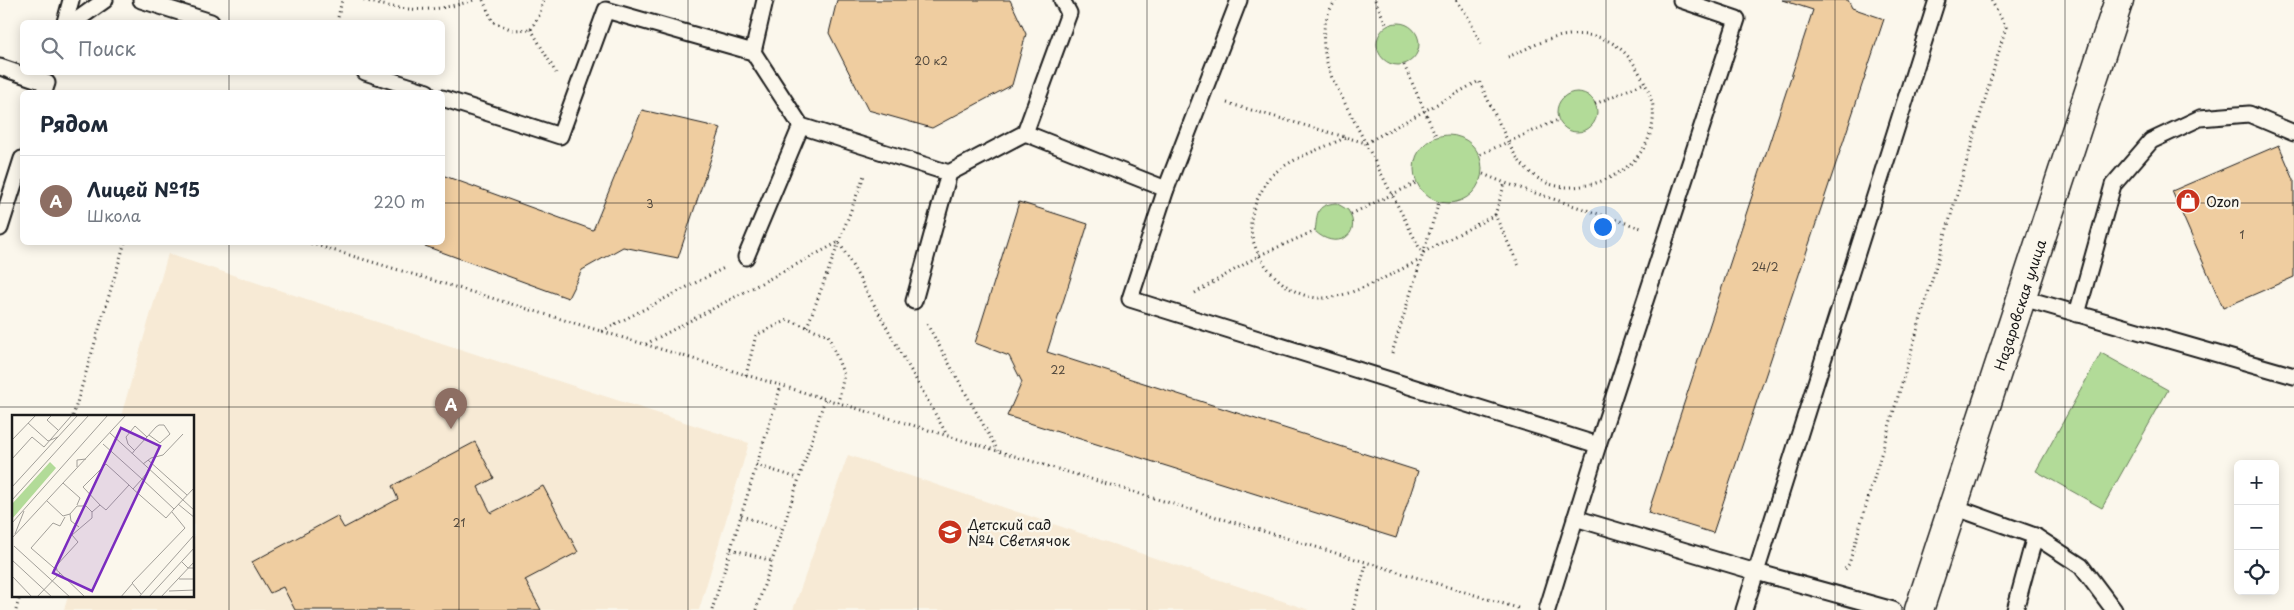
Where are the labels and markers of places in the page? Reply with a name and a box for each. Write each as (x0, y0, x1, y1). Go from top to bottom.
shop icon: Ozon (2175, 188, 2201, 214)
place label: Ozon (2206, 191, 2239, 212)
pin: A (435, 388, 467, 429)
place label: Детский сад №4 Светлячок (967, 514, 1071, 551)
school or university icon: Детский сад №4 Светлячок (937, 519, 963, 545)

